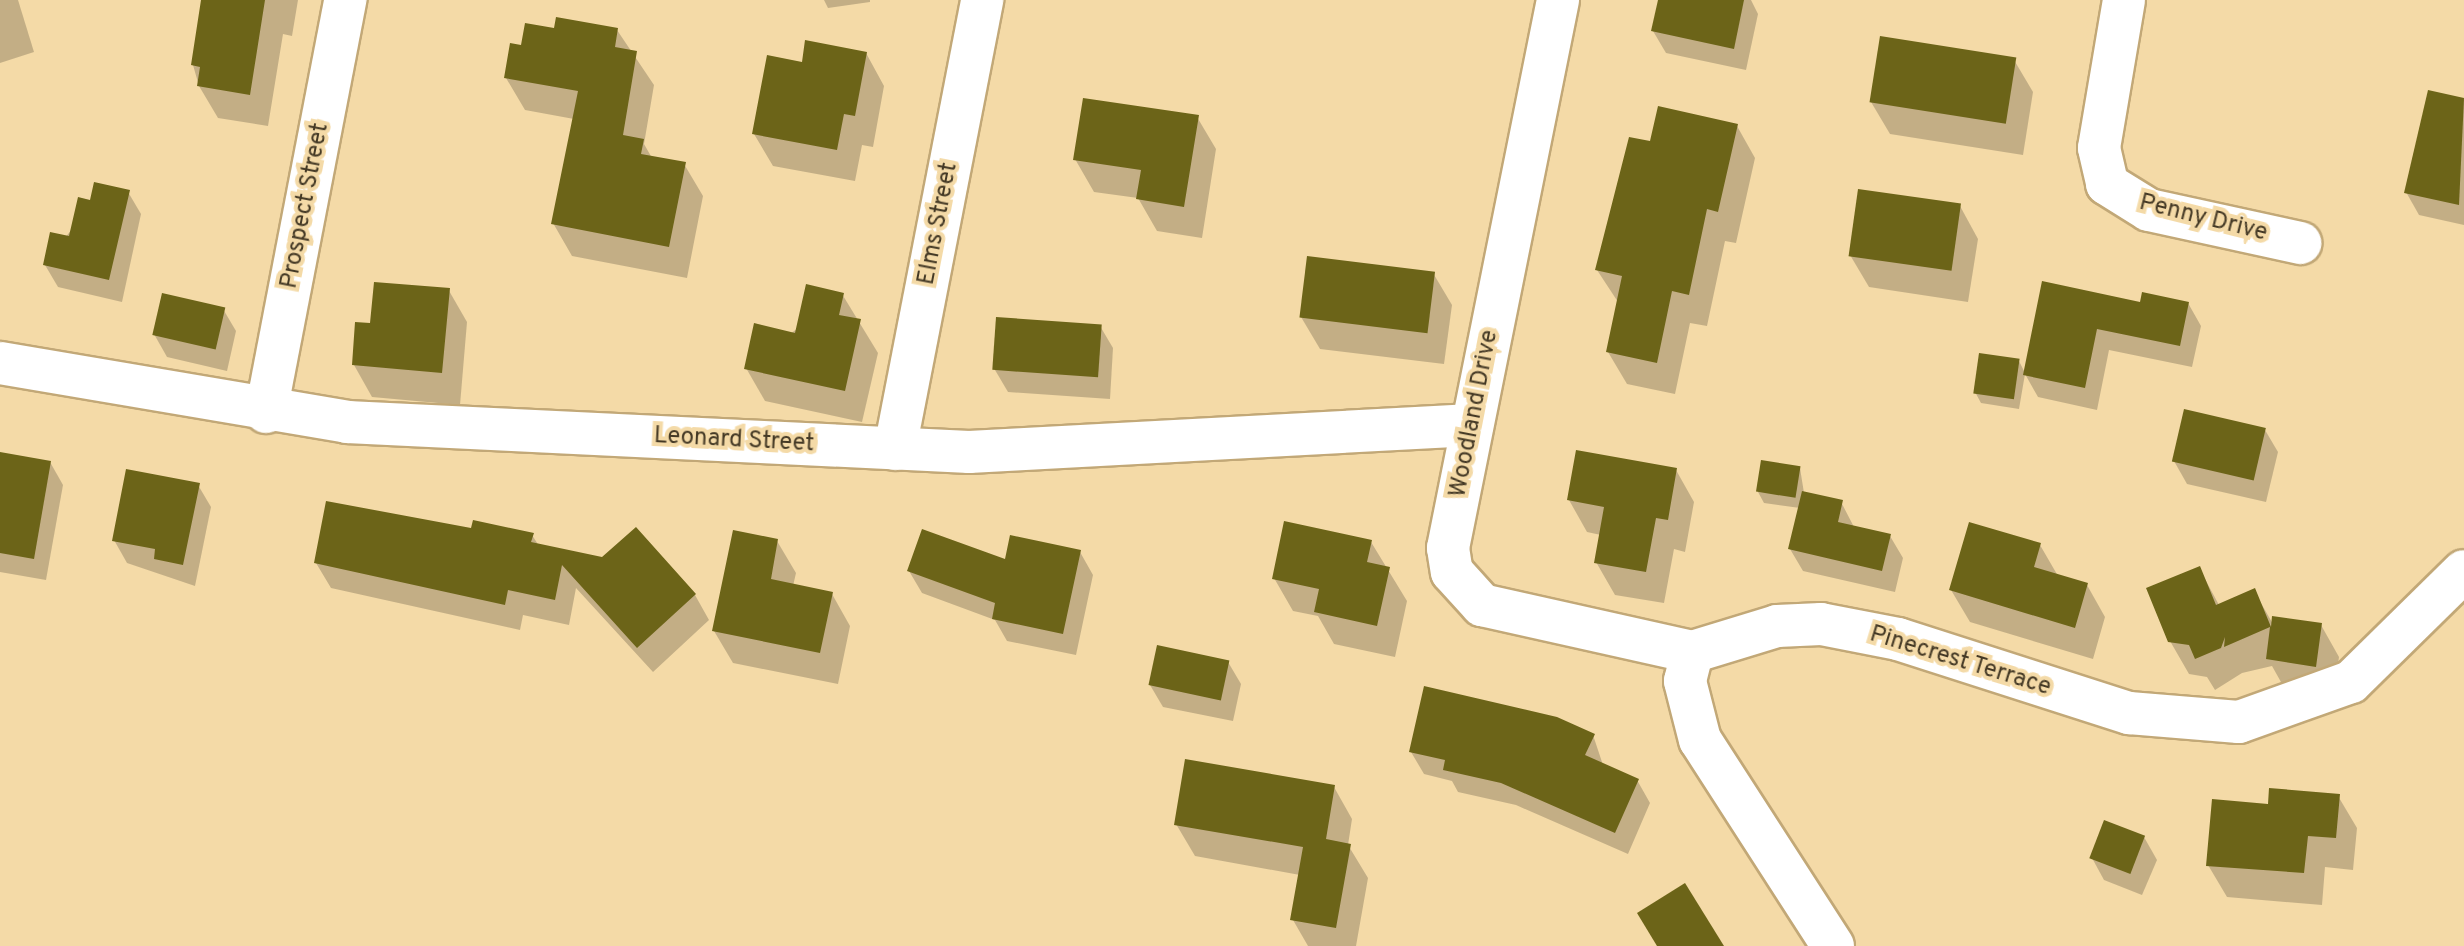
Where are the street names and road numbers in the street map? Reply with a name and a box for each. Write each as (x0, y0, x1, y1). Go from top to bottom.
street label: Prospect Street (276, 121, 336, 291)
street label: Elms Street (913, 160, 965, 288)
street label: Penny Drive (2136, 189, 2270, 249)
street label: Woodland Drive (1445, 328, 1505, 500)
street label: Leonard Street (653, 422, 815, 460)
street label: Pinecrest Terrace (1866, 621, 2054, 703)

